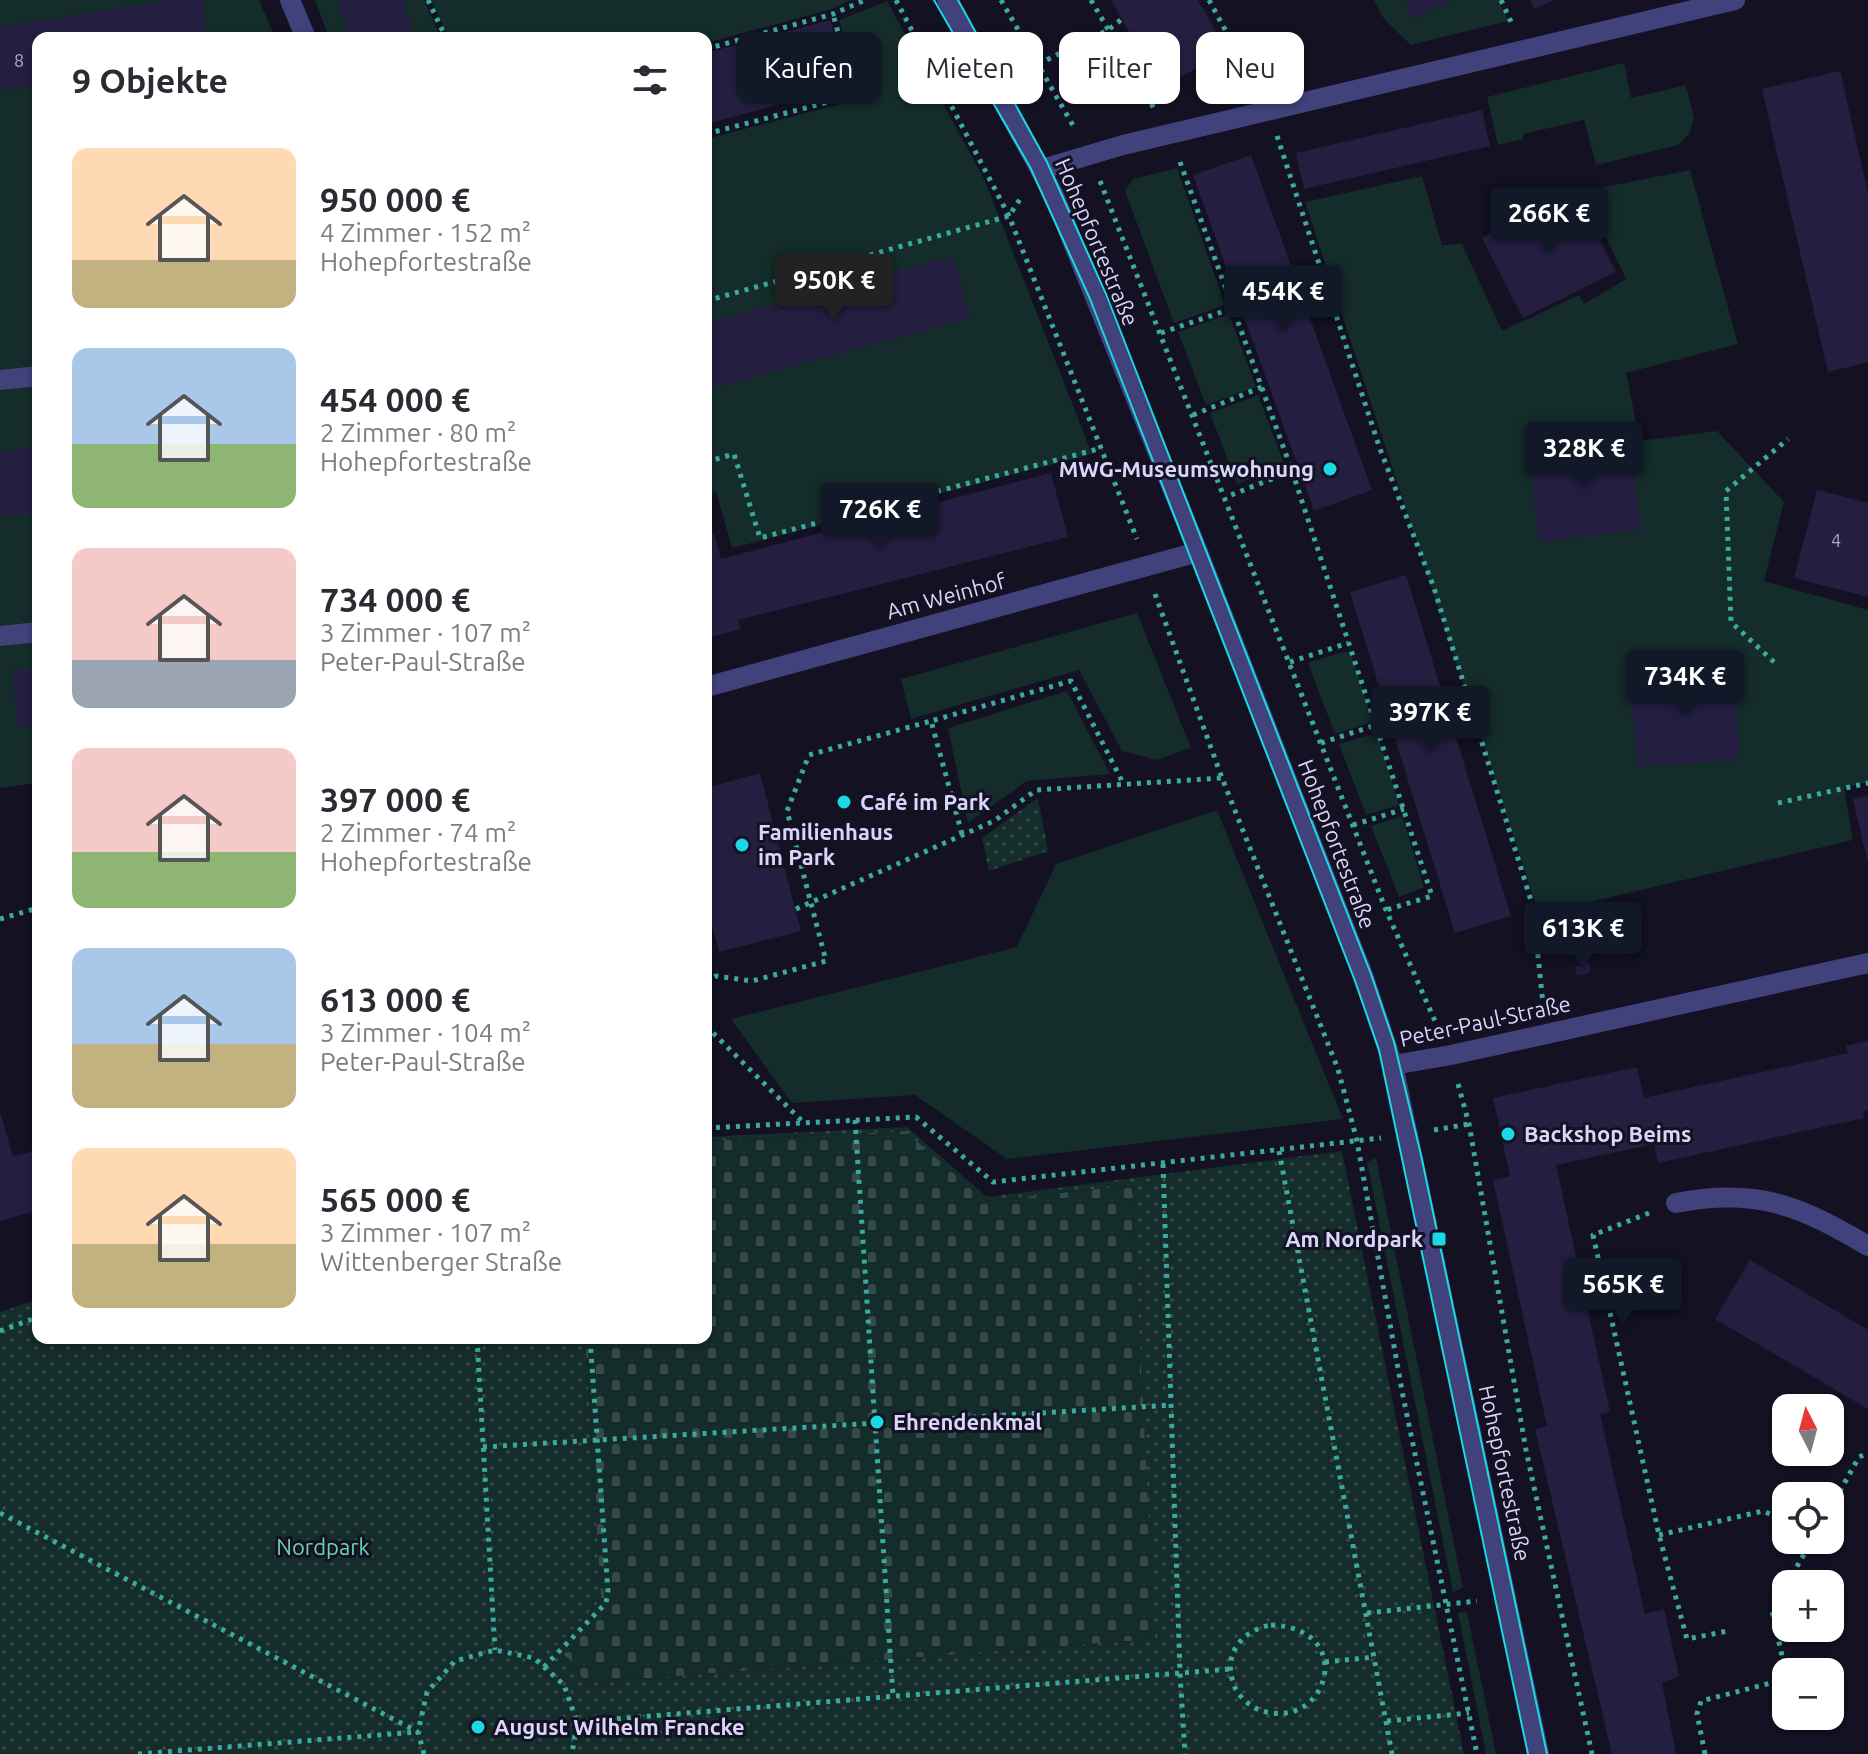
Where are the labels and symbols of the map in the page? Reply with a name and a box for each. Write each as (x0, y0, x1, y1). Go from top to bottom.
house number: 8 (14, 50, 24, 70)
street label: Hohepfortestraße (1051, 154, 1144, 329)
pin: 266K € (1484, 187, 1614, 255)
pin: 950K € (769, 254, 899, 322)
pin: 454K € (1218, 265, 1348, 333)
pin: 328K € (1519, 422, 1649, 490)
place label: MWG-Museumswohnung (1059, 456, 1314, 481)
marker: MWG-Museumswohnung (1321, 460, 1339, 478)
pin: 726K € (815, 483, 945, 551)
house number: 4 (1831, 530, 1841, 550)
street label: Am Weinhof (884, 567, 1009, 623)
pin: 734K € (1620, 650, 1750, 718)
pin: 397K € (1365, 686, 1495, 754)
street label: Hohepfortestraße (1294, 756, 1381, 932)
place label: Café im Park (860, 789, 991, 814)
marker: Café im Park (835, 793, 853, 811)
place label: Familienhaus im Park (758, 819, 893, 869)
marker: Familienhaus im Park (733, 836, 751, 854)
pin: 613K € (1518, 902, 1648, 970)
street label: Peter-Paul-Straße (1397, 990, 1573, 1051)
place label: Backshop Beims (1524, 1121, 1691, 1146)
marker: Backshop Beims (1499, 1125, 1517, 1143)
place label: Am Nordpark (1285, 1226, 1424, 1251)
marker: Am Nordpark (1430, 1230, 1448, 1248)
pin: 565K € (1558, 1258, 1688, 1326)
street label: Hohepfortestraße (1475, 1383, 1536, 1563)
north arrow (1772, 1394, 1844, 1466)
place label: Ehrendenkmal (893, 1409, 1042, 1434)
marker: Ehrendenkmal (868, 1413, 886, 1431)
park label: Nordpark (276, 1534, 370, 1559)
place label: August Wilhelm Francke (494, 1714, 745, 1739)
marker: August Wilhelm Francke (469, 1718, 487, 1736)

